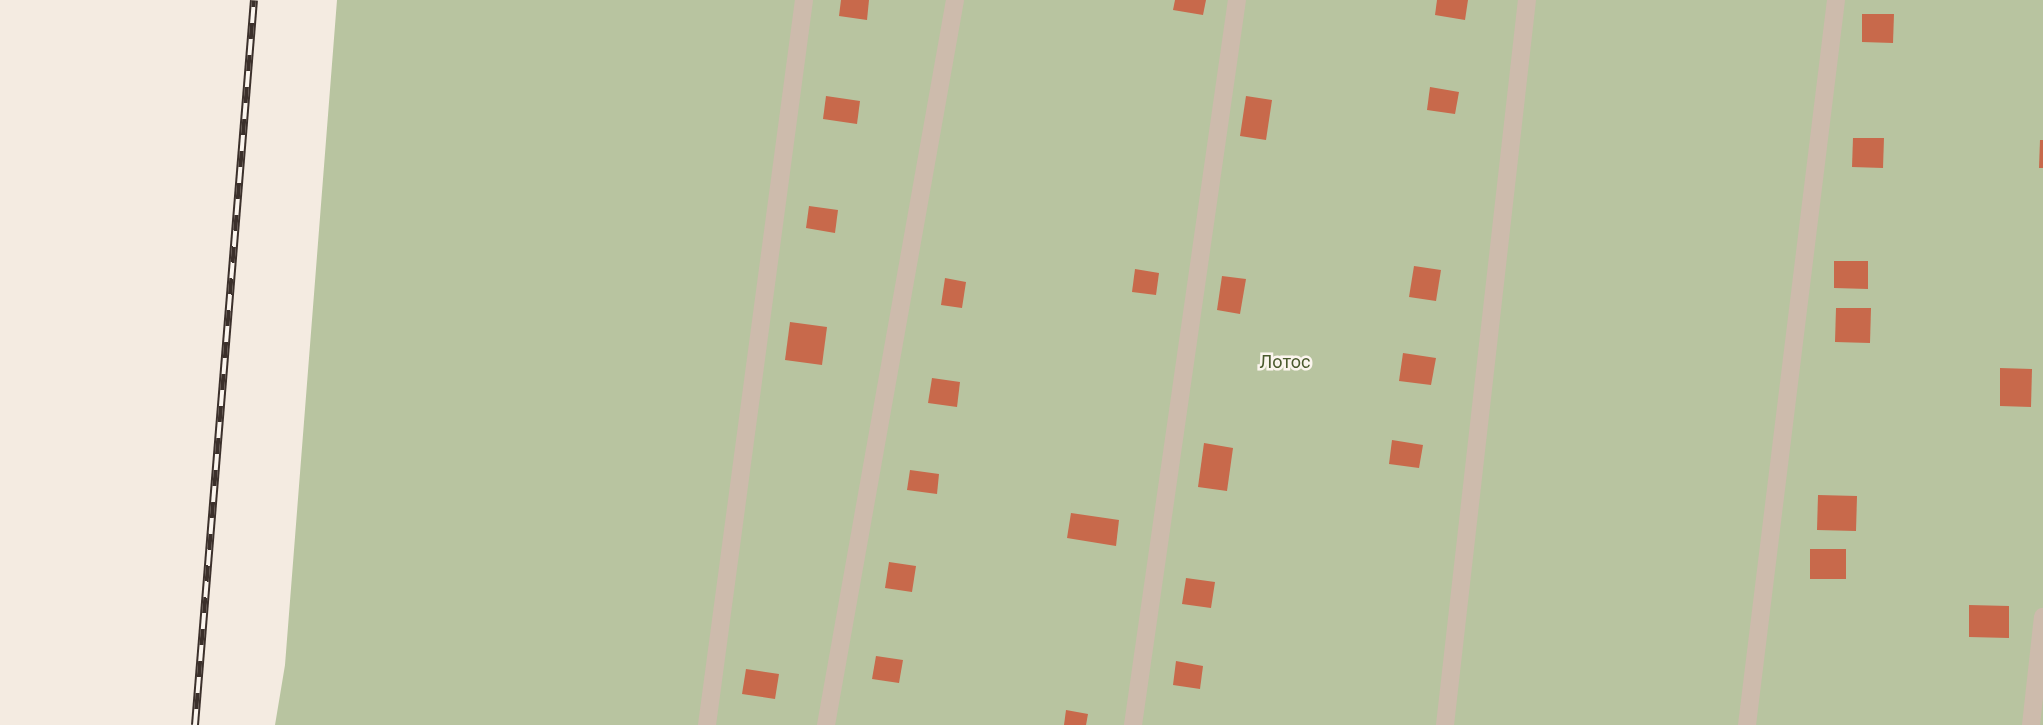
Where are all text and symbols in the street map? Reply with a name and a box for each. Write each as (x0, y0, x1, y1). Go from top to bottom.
park label: Лотос (1260, 351, 1310, 373)

